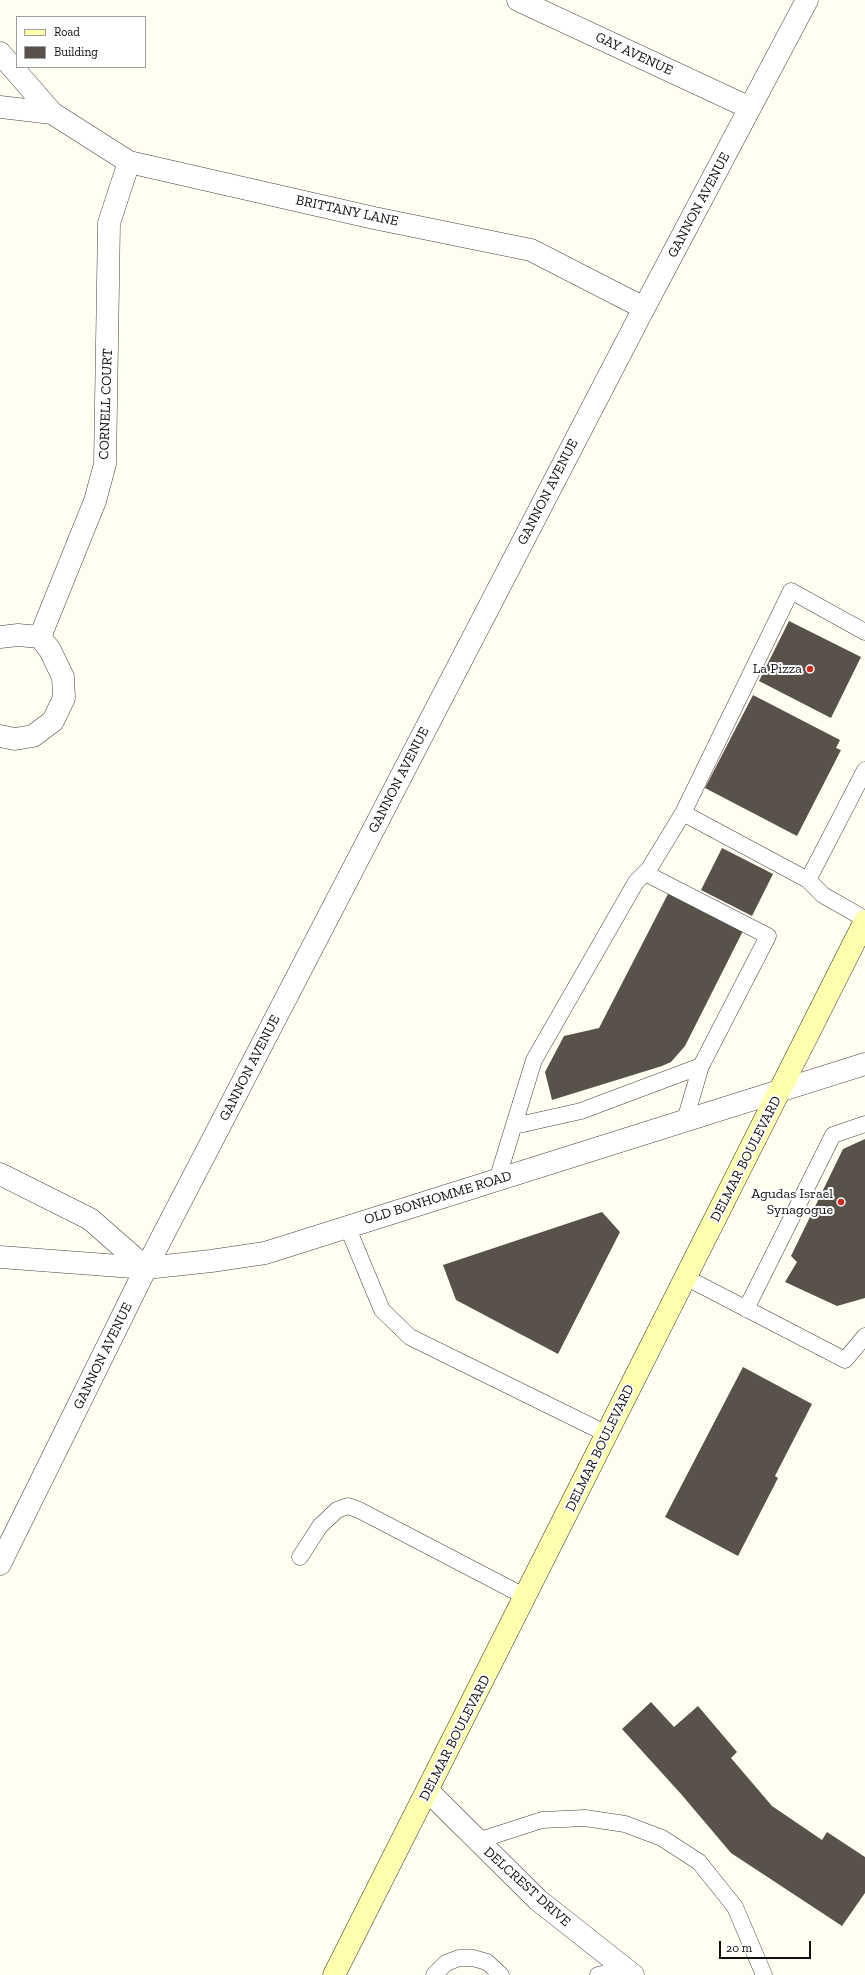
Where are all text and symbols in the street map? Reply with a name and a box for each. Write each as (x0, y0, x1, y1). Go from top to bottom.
legend (16, 16, 146, 68)
text: Road (54, 25, 80, 39)
street label: GAY AVENUE (593, 29, 675, 79)
text: Building (54, 45, 98, 59)
street label: GANNON AVENUE (664, 150, 734, 260)
street label: BRITTANY LANE (294, 192, 400, 230)
street label: CORNELL COURT (96, 348, 116, 460)
street label: GANNON AVENUE (514, 436, 582, 548)
place label: La Pizza (753, 661, 802, 677)
marker: La Pizza (805, 664, 815, 674)
street label: GANNON AVENUE (365, 724, 433, 836)
street label: GANNON AVENUE (216, 1012, 284, 1124)
street label: DELMAR BOULEVARD (707, 1093, 785, 1225)
street label: OLD BONHOMME ROAD (362, 1168, 514, 1228)
place label: Agudas Israel Synagogue (751, 1186, 833, 1218)
marker: Agudas Israel Synagogue (836, 1197, 846, 1207)
street label: GANNON AVENUE (70, 1300, 136, 1412)
street label: DELMAR BOULEVARD (562, 1382, 638, 1514)
street label: DELMAR BOULEVARD (416, 1672, 494, 1804)
street label: DELCREST DRIVE (480, 1844, 574, 1930)
scale bar (721, 1933, 813, 1959)
text: 20 m (726, 1941, 752, 1955)

